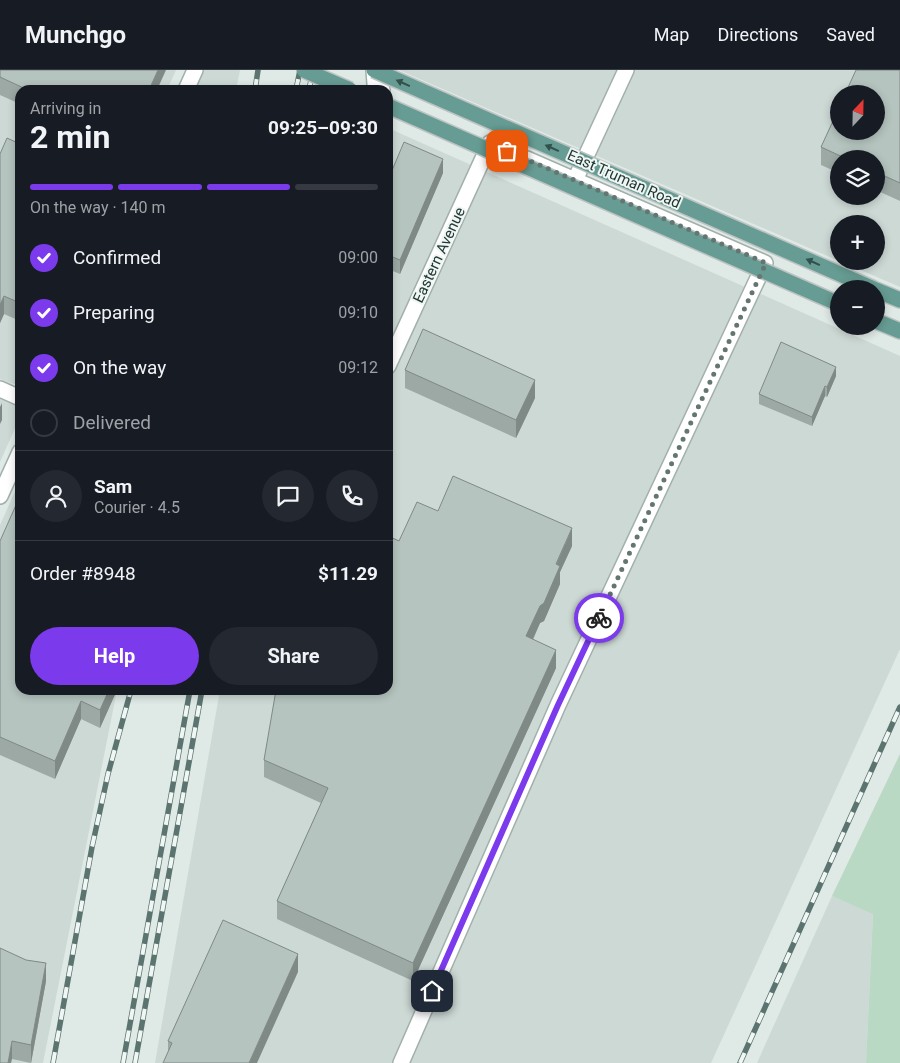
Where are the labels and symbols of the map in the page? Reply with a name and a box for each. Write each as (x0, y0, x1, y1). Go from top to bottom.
one-way arrow (396, 78, 410, 86)
north arrow (830, 85, 885, 140)
pin (486, 130, 528, 172)
one-way arrow (545, 143, 559, 151)
street label: East Truman Road (564, 146, 684, 212)
street label: Eastern Avenue (409, 204, 469, 306)
one-way arrow (806, 258, 820, 266)
courier (574, 593, 624, 643)
pin (411, 970, 453, 1012)

